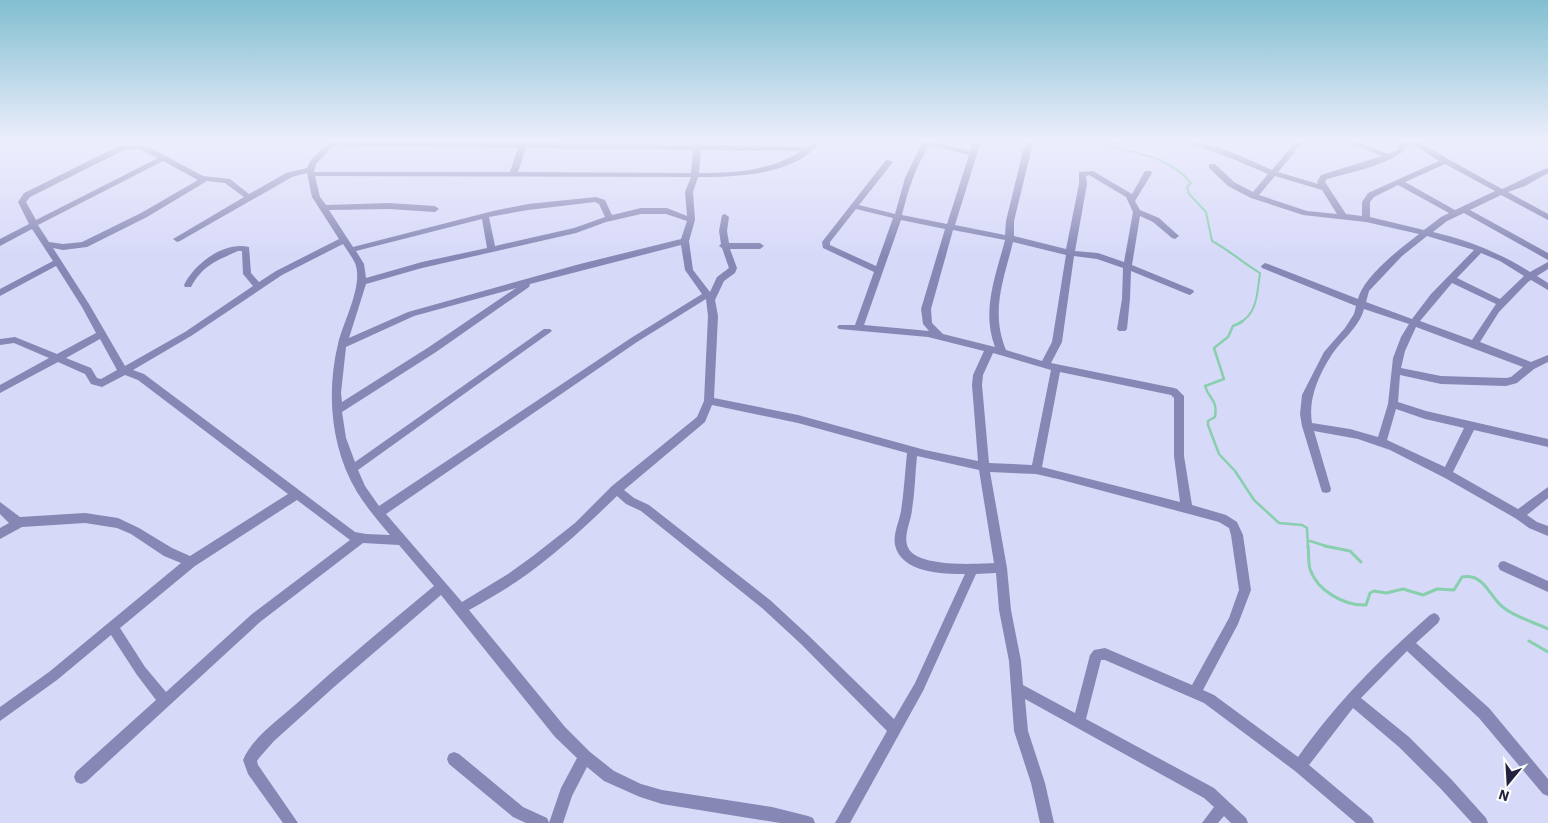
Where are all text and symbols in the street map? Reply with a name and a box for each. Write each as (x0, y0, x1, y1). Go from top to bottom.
north arrow (1483, 758, 1533, 808)
text: N (1496, 785, 1512, 805)

